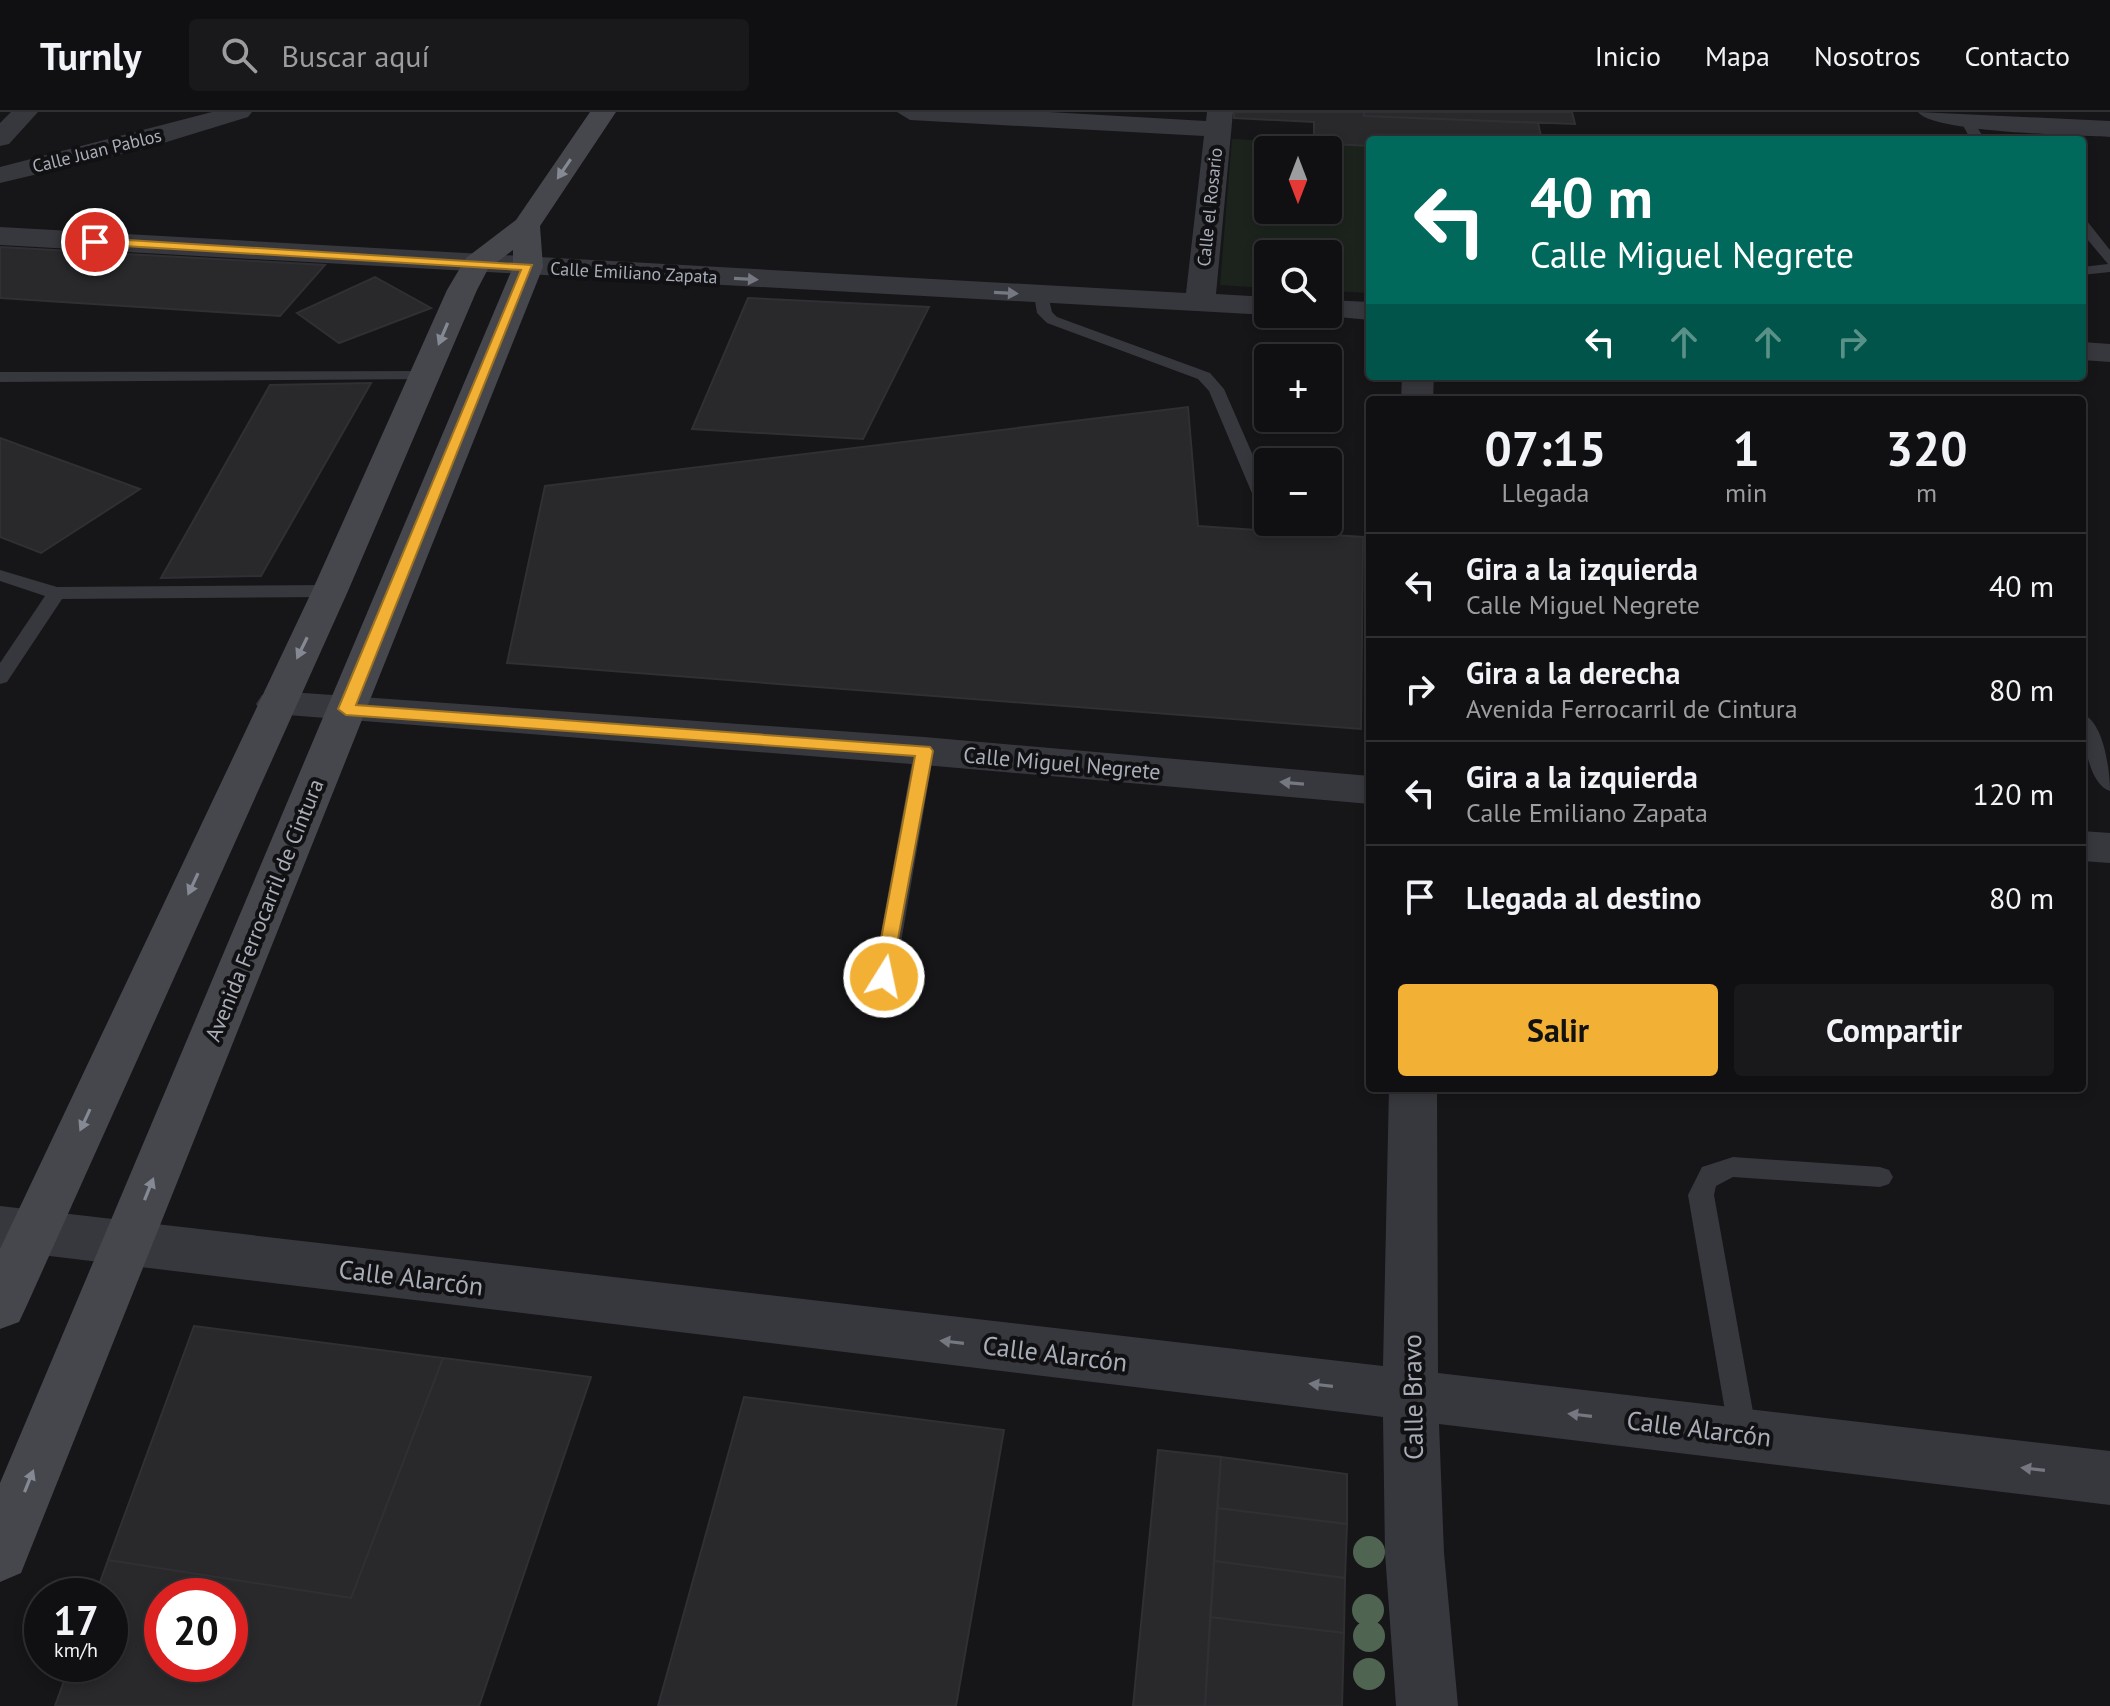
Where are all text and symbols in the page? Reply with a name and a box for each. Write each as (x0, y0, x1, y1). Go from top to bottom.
search box (189, 19, 749, 91)
text: Turnly (40, 31, 141, 80)
icon: search (217, 33, 261, 77)
text: Buscar aquí (281, 36, 430, 75)
text: Inicio (1595, 37, 1661, 74)
text: Mapa (1705, 37, 1770, 74)
text: Nosotros (1814, 37, 1920, 74)
text: Contacto (1964, 37, 2070, 74)
street label: Calle Juan Pablos (30, 123, 164, 178)
north arrow (1254, 136, 1342, 224)
map controls (1254, 136, 1342, 536)
street label: Calle el Rosario (1192, 146, 1227, 267)
one-way arrow (557, 158, 572, 180)
text: 40 m (1530, 161, 1653, 233)
icon: left (1398, 168, 1502, 272)
pin (61, 208, 129, 276)
icon: arrive (73, 220, 117, 264)
text: Calle Miguel Negrete (1530, 231, 1854, 278)
button: search (1254, 240, 1342, 328)
street label: Calle Emiliano Zapata (550, 257, 718, 288)
one-way arrow (734, 273, 759, 286)
one-way arrow (994, 286, 1019, 299)
icon: left (1578, 320, 1622, 364)
icon: ahead (1662, 320, 1706, 364)
icon: ahead (1746, 320, 1790, 364)
icon: right (1830, 320, 1874, 364)
one-way arrow (437, 322, 450, 346)
button: + (1254, 344, 1342, 432)
text: 07:15 (1485, 417, 1606, 479)
text: 1 (1732, 417, 1760, 479)
text: 320 (1886, 417, 1967, 479)
button: − (1254, 448, 1342, 536)
text: Llegada (1502, 476, 1589, 509)
text: min (1725, 476, 1767, 509)
text: m (1916, 476, 1937, 509)
text: Gira a la izquierda (1466, 549, 1698, 588)
icon: left (1398, 563, 1442, 607)
text: 40 m (1989, 566, 2054, 605)
text: Calle Miguel Negrete (1466, 588, 1700, 621)
one-way arrow (296, 637, 309, 660)
text: Gira a la derecha (1466, 653, 1680, 692)
icon: right (1398, 667, 1442, 711)
text: 80 m (1989, 670, 2054, 709)
text: Avenida Ferrocarril de Cintura (1466, 692, 1798, 725)
street label: Calle Miguel Negrete (962, 740, 1162, 786)
text: Gira a la izquierda (1466, 757, 1698, 796)
icon: left (1398, 771, 1442, 815)
text: 120 m (1973, 774, 2054, 813)
street label: Avenida Ferrocarril de Cintura (198, 775, 330, 1045)
one-way arrow (1279, 777, 1304, 790)
text: Calle Emiliano Zapata (1466, 796, 1708, 829)
one-way arrow (186, 872, 200, 896)
icon: arrive (1398, 875, 1442, 919)
text: Llegada al destino (1466, 878, 1701, 917)
text: 80 m (1989, 878, 2054, 917)
position arrow (842, 935, 926, 1019)
button: Salir (1398, 984, 1718, 1076)
button: Compartir (1734, 984, 2054, 1076)
one-way arrow (78, 1108, 91, 1132)
one-way arrow (143, 1177, 156, 1201)
street label: Calle Alarcón (337, 1252, 485, 1303)
street label: Calle Alarcón (981, 1328, 1129, 1379)
street label: Calle Bravo (1395, 1334, 1430, 1460)
one-way arrow (939, 1335, 964, 1348)
one-way arrow (1309, 1378, 1334, 1391)
street label: Calle Alarcón (1625, 1403, 1773, 1454)
one-way arrow (1567, 1409, 1592, 1422)
one-way arrow (2020, 1462, 2045, 1475)
one-way arrow (23, 1469, 36, 1493)
speed limit sign: 20 (144, 1578, 248, 1682)
text: 17 (53, 1594, 99, 1646)
text: km/h (54, 1637, 98, 1663)

